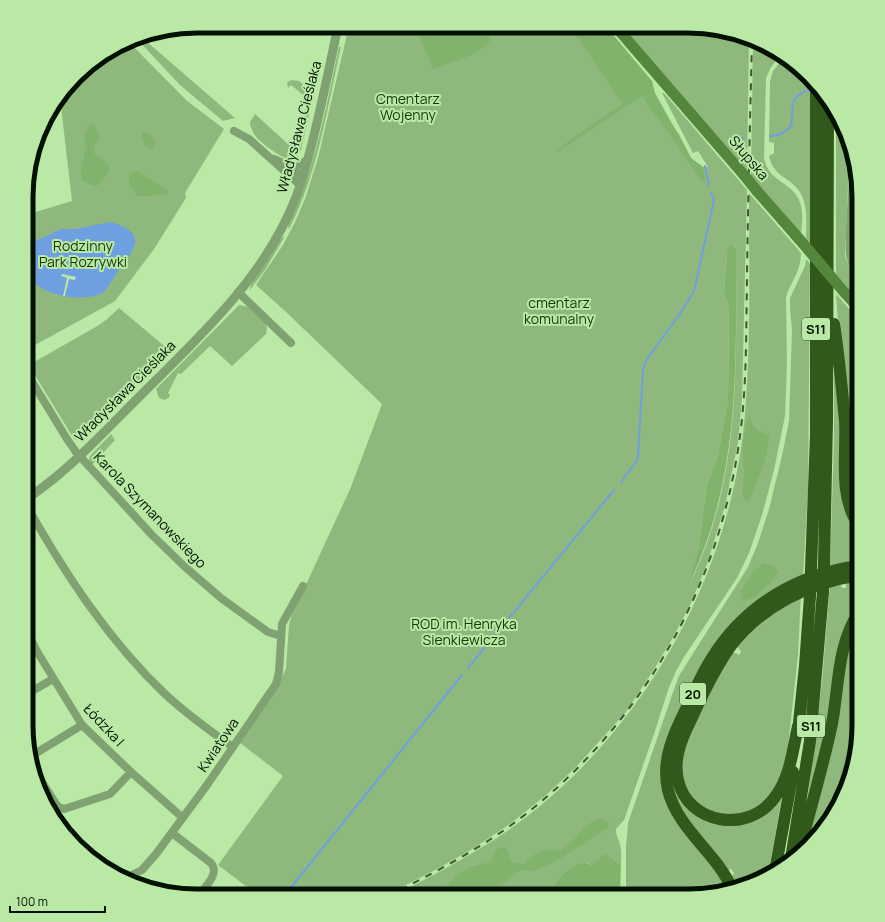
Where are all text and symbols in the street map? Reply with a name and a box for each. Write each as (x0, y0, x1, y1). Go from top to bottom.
street label: Władysława Cieślaka (272, 59, 325, 195)
park label: Cmentarz Wojenny (376, 89, 440, 124)
street label: Słupska (725, 131, 774, 184)
park label: Rodzinny Park Rozrywki (39, 236, 127, 271)
park label: cmentarz komunalny (524, 293, 595, 328)
road number: S11 (802, 318, 830, 340)
street label: Władysława Cieślaka (70, 336, 179, 445)
street label: Karola Szymanowskiego (90, 447, 211, 572)
park label: ROD im. Henryka Sienkiewicza (411, 614, 517, 649)
road number: 20 (680, 683, 706, 705)
street label: Łódzka I (80, 699, 129, 750)
street label: Kwiatowa (193, 714, 243, 776)
road number: S11 (797, 715, 825, 737)
scale bar (10, 888, 105, 914)
text: 100 m (16, 893, 48, 910)

